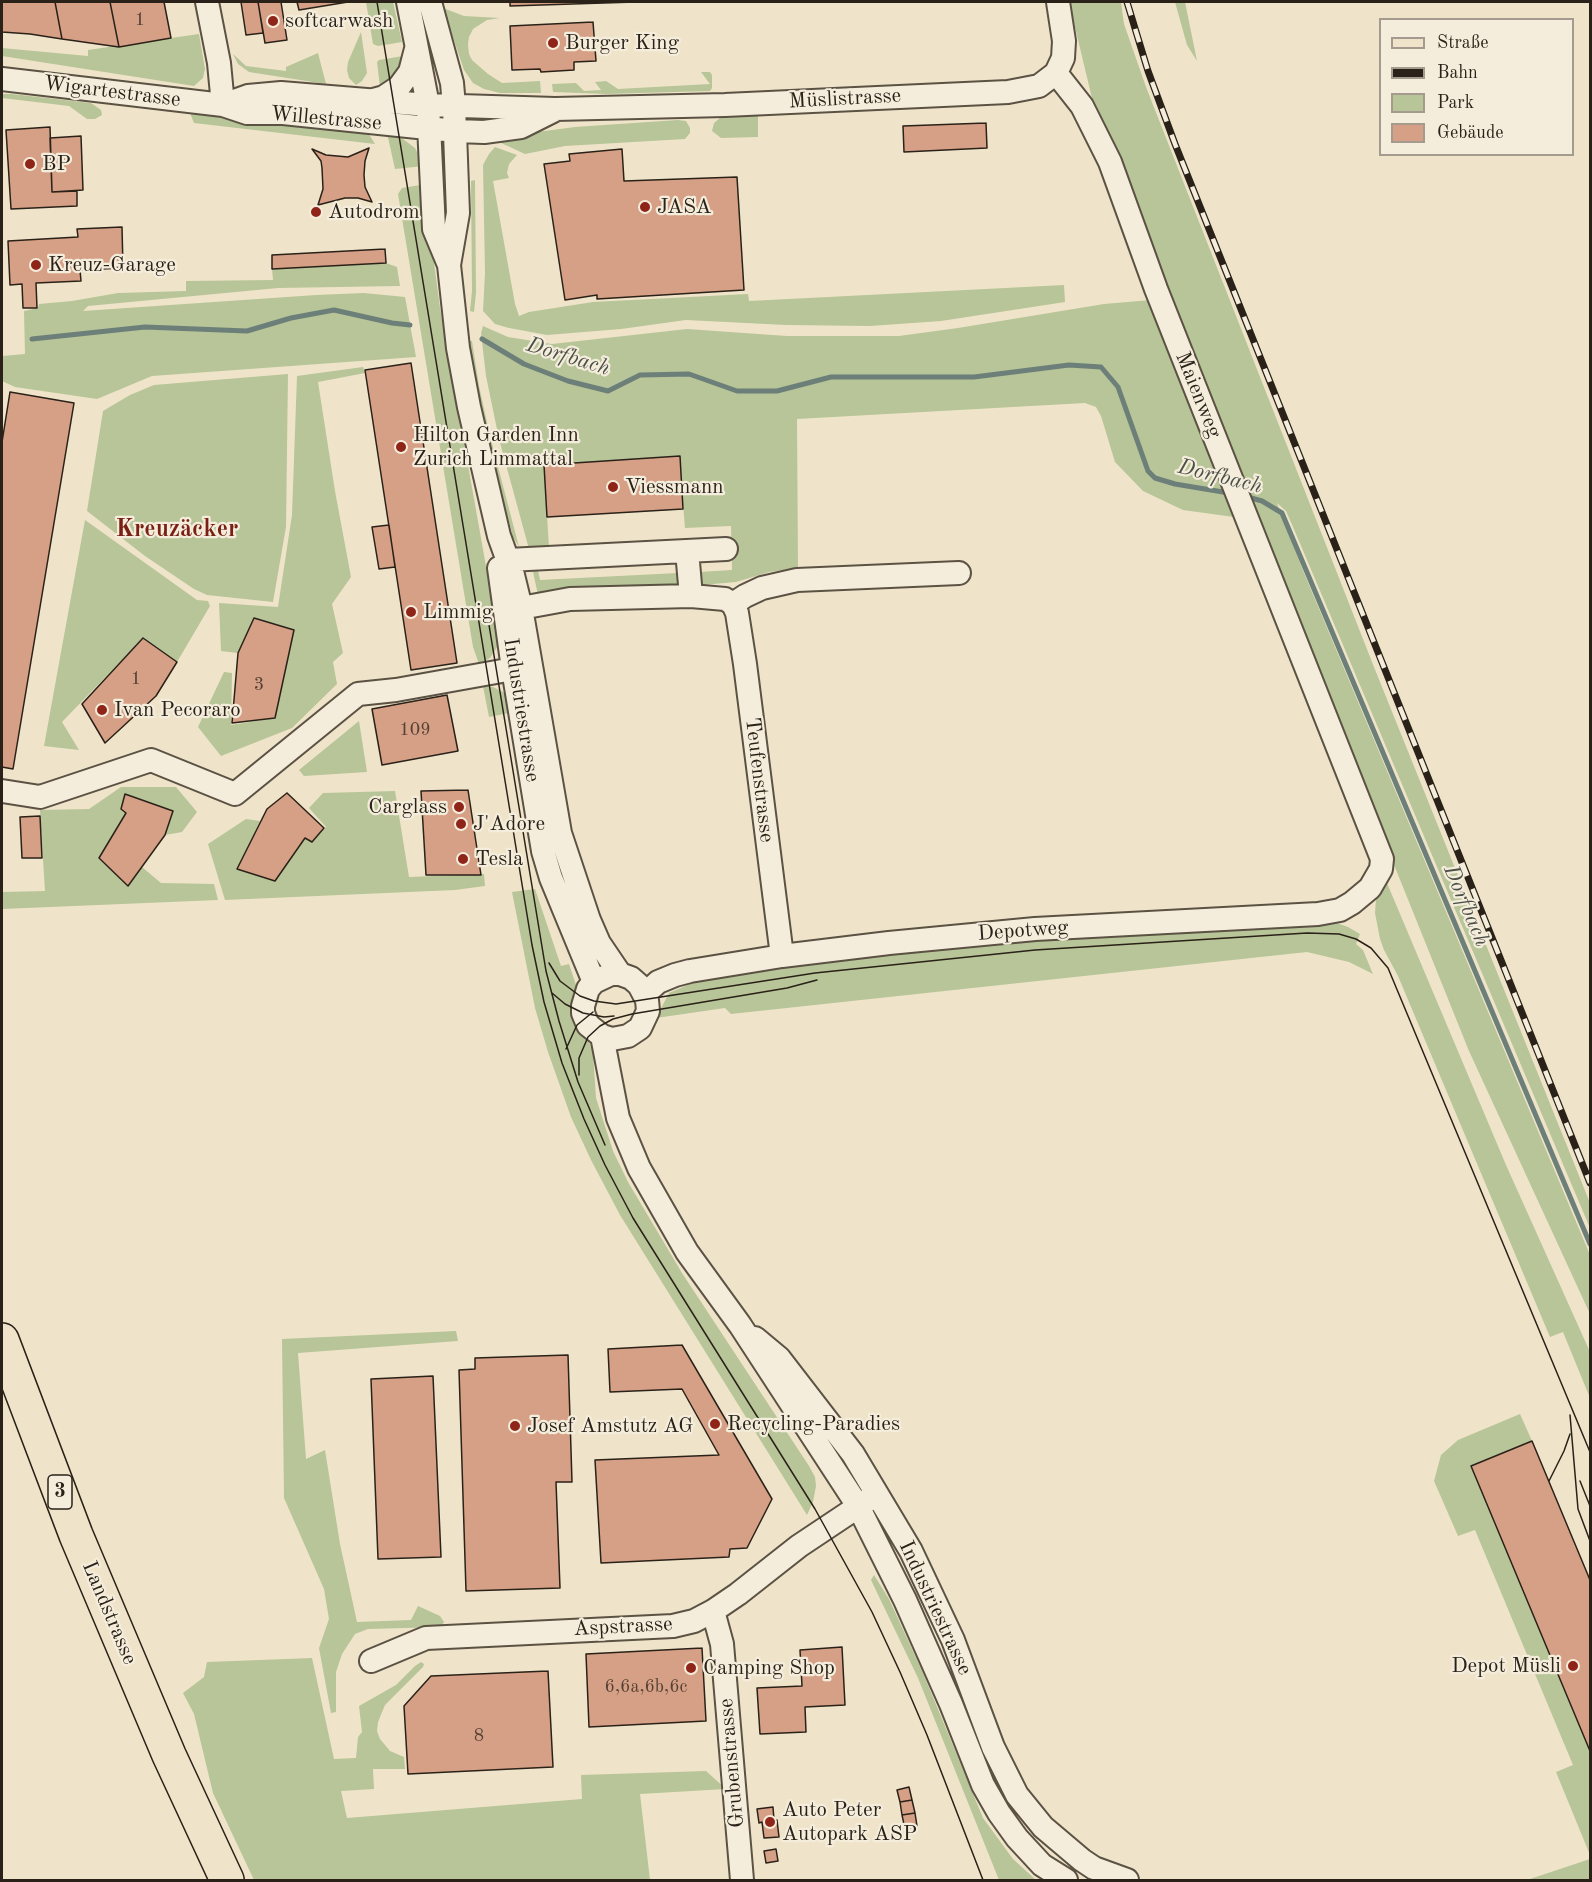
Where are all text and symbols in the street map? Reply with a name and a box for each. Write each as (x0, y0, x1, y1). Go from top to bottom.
place label: softcarwash (285, 8, 393, 34)
house number: 1 (135, 9, 145, 31)
marker: softcarwash (266, 14, 280, 28)
legend (1379, 18, 1574, 156)
place label: Burger King (565, 30, 679, 56)
text: Straße (1437, 34, 1488, 52)
marker: Burger King (546, 36, 560, 50)
text: Bahn (1437, 64, 1478, 82)
street label: Wigartestrasse (42, 71, 182, 113)
street label: Müslistrasse (788, 83, 902, 115)
text: Park (1437, 94, 1474, 112)
street label: Willestrasse (269, 102, 383, 136)
text: Gebäude (1437, 124, 1504, 142)
place label: BP (42, 151, 71, 177)
marker: BP (23, 157, 37, 171)
place label: JASA (657, 194, 712, 220)
place label: Autodrom (328, 199, 420, 225)
marker: JASA (638, 200, 652, 214)
marker: Autodrom (309, 205, 323, 219)
place label: Kreuz-Garage (48, 252, 176, 278)
marker: Kreuz-Garage (29, 258, 43, 272)
water label: Dorfbach (523, 332, 613, 382)
street label: Maienweg (1169, 348, 1227, 442)
place label: Hilton Garden Inn Zurich Limmattal (413, 422, 579, 472)
marker: Hilton Garden Inn Zurich Limmattal (394, 440, 408, 454)
water label: Dorfbach (1175, 454, 1265, 500)
place label: Viessmann (625, 474, 724, 500)
marker: Viessmann (606, 480, 620, 494)
district label: Kreuzäcker (115, 516, 239, 544)
place label: Limmig (423, 599, 493, 625)
marker: Limmig (404, 605, 418, 619)
street label: Industriestrasse (497, 636, 545, 784)
house number: 1 (131, 668, 141, 690)
house number: 3 (254, 674, 264, 696)
place label: Ivan Pecoraro (114, 697, 241, 723)
marker: Ivan Pecoraro (95, 703, 109, 717)
street label: Teufenstrasse (739, 716, 779, 844)
house number: 109 (399, 719, 431, 741)
place label: Carglass (368, 794, 447, 820)
marker: Carglass (452, 800, 466, 814)
place label: J'Adore (473, 811, 545, 837)
marker: J'Adore (454, 817, 468, 831)
place label: Tesla (475, 846, 523, 872)
marker: Tesla (456, 852, 470, 866)
water label: Dorfbach (1437, 861, 1495, 951)
street label: Depotweg (977, 915, 1069, 947)
place label: Recycling-Paradies (727, 1411, 900, 1437)
place label: Josef Amstutz AG (527, 1413, 693, 1439)
marker: Recycling-Paradies (708, 1417, 722, 1431)
marker: Josef Amstutz AG (508, 1419, 522, 1433)
road number: 3 (48, 1475, 72, 1509)
street label: Industriestrasse (893, 1537, 977, 1679)
street label: Landstrasse (76, 1557, 142, 1669)
street label: Aspstrasse (573, 1612, 673, 1642)
place label: Depot Müsli (1451, 1653, 1561, 1679)
place label: Camping Shop (703, 1655, 835, 1681)
marker: Depot Müsli (1566, 1659, 1580, 1673)
marker: Camping Shop (684, 1661, 698, 1675)
house number: 6,6a,6b,6c (605, 1676, 687, 1698)
street label: Grubenstrasse (714, 1697, 750, 1829)
house number: 8 (474, 1725, 484, 1747)
place label: Auto Peter Autopark ASP (782, 1797, 917, 1847)
marker: Auto Peter Autopark ASP (763, 1815, 777, 1829)

